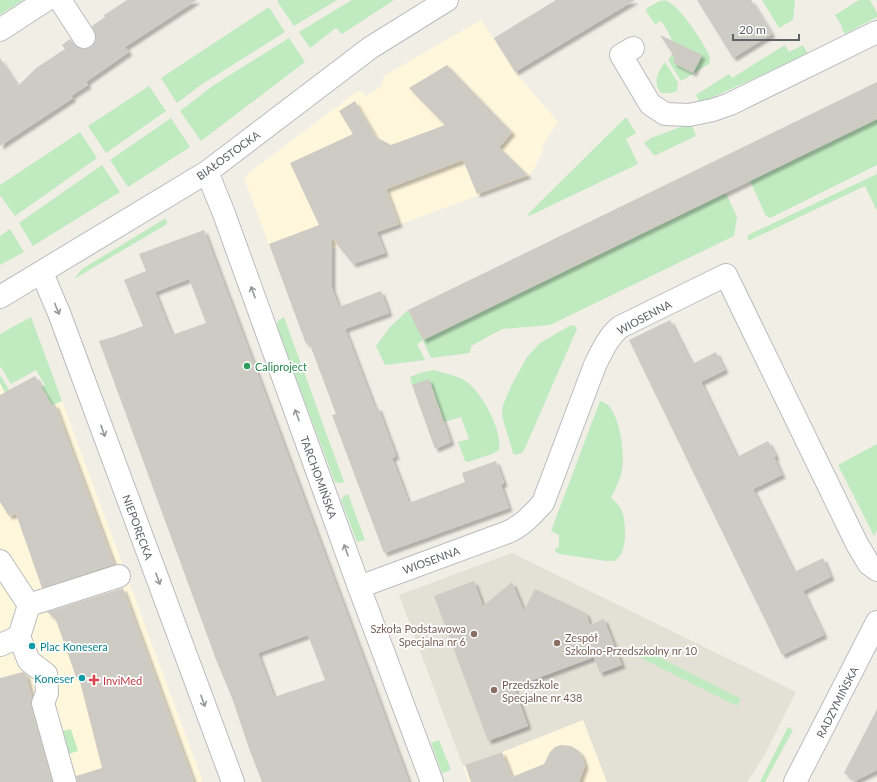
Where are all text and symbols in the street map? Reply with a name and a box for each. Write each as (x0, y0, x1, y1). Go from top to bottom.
scale bar (733, 16, 799, 42)
text: 20 m (739, 22, 766, 37)
street label: BIAŁOSTOCKA (194, 127, 263, 182)
one-way arrow (248, 287, 256, 299)
street label: WIOSENNA (615, 297, 674, 337)
one-way arrow (54, 303, 61, 315)
place label: Caliproject (255, 360, 307, 373)
marker: Caliproject (242, 361, 252, 371)
one-way arrow (293, 408, 300, 421)
one-way arrow (99, 424, 107, 436)
street label: TARCHOMIŃSKA (298, 434, 340, 521)
street label: NIEPORĘCKA (120, 493, 156, 562)
street label: WIOSENNA (401, 543, 462, 576)
one-way arrow (341, 545, 349, 557)
one-way arrow (154, 573, 162, 585)
place label: Szkoła Podstawowa Specjalna nr 6 (370, 622, 466, 648)
marker: Szkoła Podstawowa Specjalna nr 6 (469, 629, 479, 639)
place label: Zespół Szkolno-Przedszkolny nr 10 (565, 631, 698, 657)
marker: Zespół Szkolno-Przedszkolny nr 10 (552, 638, 562, 648)
place label: Plac Konesera (40, 640, 108, 653)
marker: Plac Konesera (27, 641, 37, 651)
street label: RADZYMIŃSKA (813, 664, 861, 740)
place label: Koneser (34, 672, 74, 685)
marker: Koneser (77, 673, 87, 683)
marker: InviMed (88, 674, 100, 686)
place label: InviMed (103, 674, 142, 687)
place label: Przedszkole Specjalne nr 438 (502, 678, 582, 704)
marker: Przedszkole Specjalne nr 438 (489, 685, 499, 695)
one-way arrow (199, 695, 207, 707)

